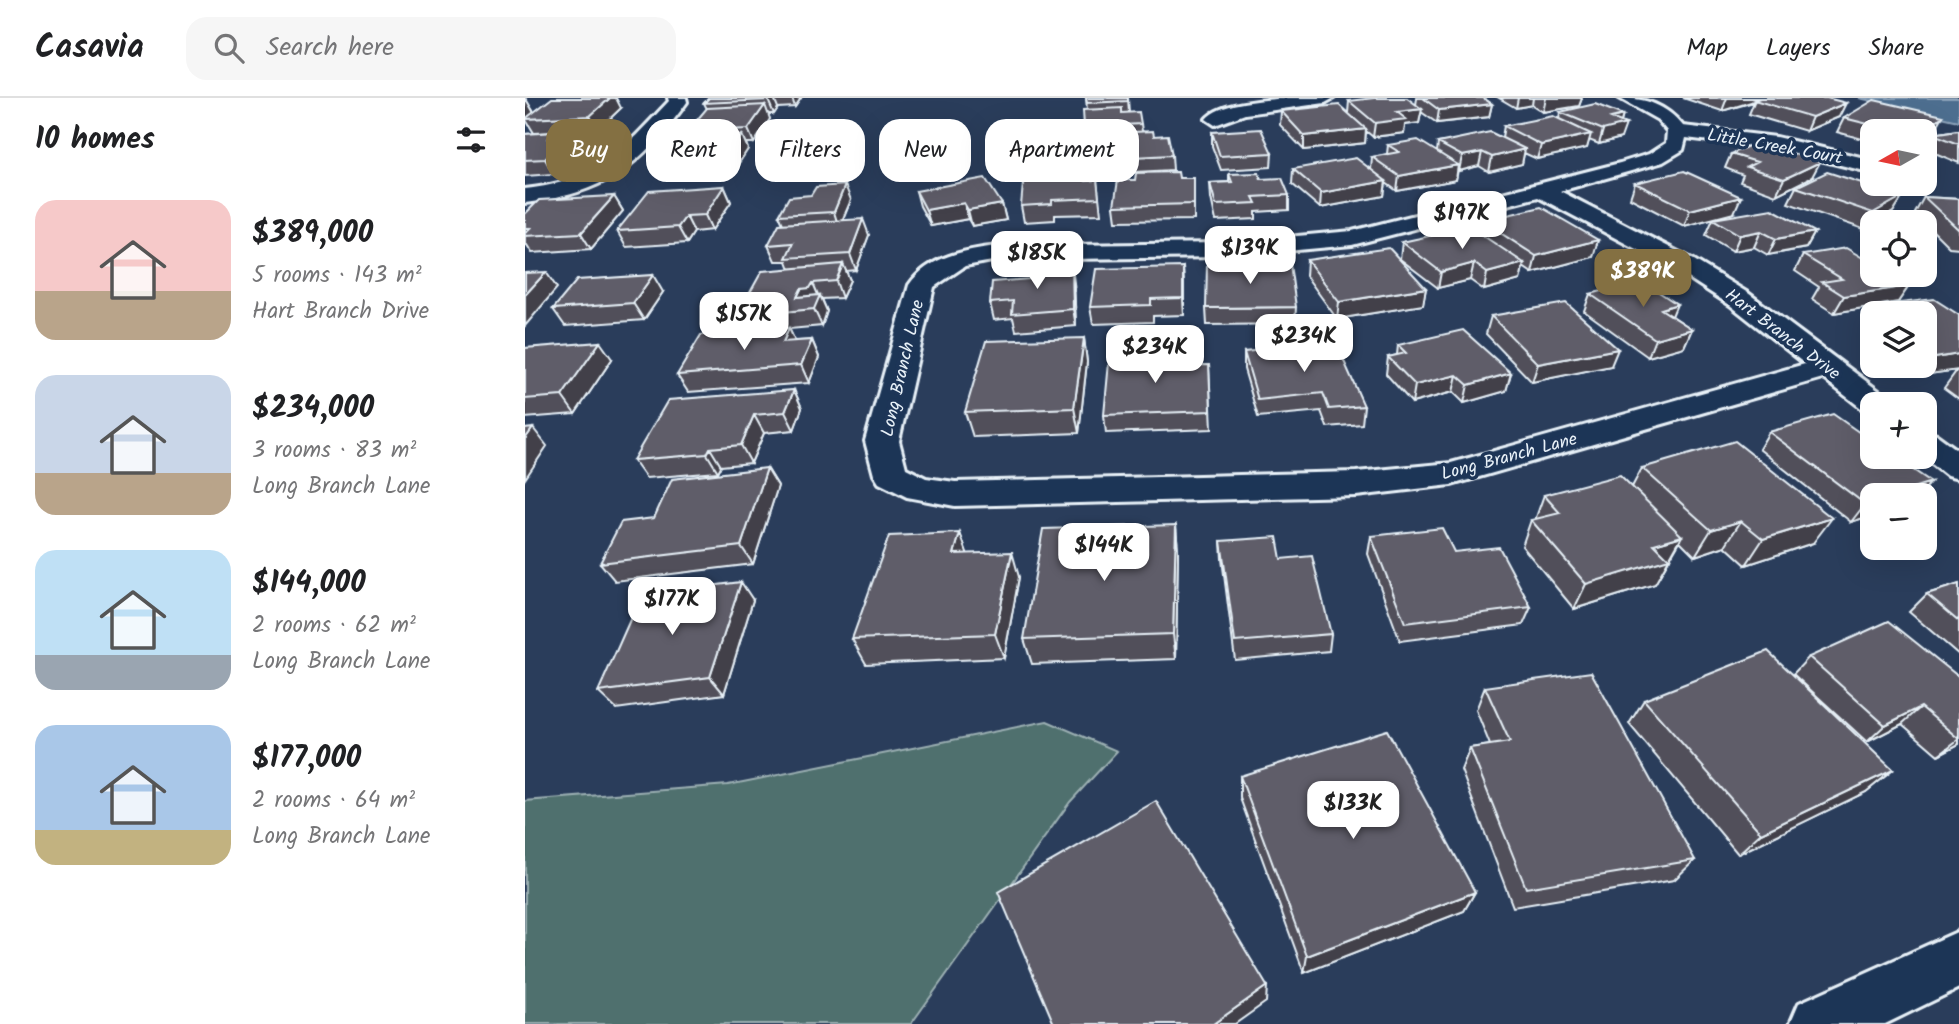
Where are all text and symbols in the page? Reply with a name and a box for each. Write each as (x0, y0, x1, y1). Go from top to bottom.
search box (186, 17, 676, 80)
text: Casavia (35, 22, 144, 75)
text: Search here (266, 27, 394, 69)
icon: search (210, 29, 248, 67)
text: Map (1686, 29, 1728, 68)
text: Layers (1766, 29, 1830, 68)
text: Share (1868, 29, 1924, 68)
text: 10 homes (35, 116, 155, 164)
chip: Buy (546, 119, 632, 182)
chip: Rent (646, 119, 741, 182)
chip: Filters (755, 119, 865, 182)
chip: New (879, 119, 971, 182)
chip: Apartment (985, 119, 1139, 182)
north arrow (1860, 119, 1937, 196)
map controls (1860, 119, 1937, 560)
icon: filters (452, 121, 490, 159)
street label: Little Creek Court (1705, 121, 1846, 174)
pin: $197K (1413, 192, 1511, 251)
text: $197K (1434, 196, 1490, 232)
text: $389,000 (252, 210, 373, 258)
button: locate (1860, 210, 1937, 287)
pin: $139K (1201, 226, 1299, 286)
icon: home (91, 228, 175, 312)
text: $139K (1221, 231, 1279, 267)
pin: $185K (988, 232, 1086, 291)
text: $185K (1007, 236, 1067, 272)
pin: $389K (1594, 250, 1692, 309)
text: $389K (1610, 254, 1676, 290)
text: 5 rooms · 143 m² (252, 258, 422, 294)
street label: Hart Branch Drive (1718, 282, 1846, 388)
pin: $157K (695, 292, 793, 352)
text: Hart Branch Drive (252, 294, 429, 330)
text: $157K (716, 297, 772, 333)
street label: Long Branch Lane (874, 297, 933, 440)
button: layers (1860, 301, 1937, 378)
pin: $234K (1255, 314, 1353, 374)
text: $234K (1271, 319, 1337, 355)
pin: $234K (1106, 326, 1204, 385)
text: $234K (1122, 330, 1188, 366)
text: $234,000 (252, 385, 374, 433)
button: + (1860, 392, 1937, 469)
icon: home (91, 403, 175, 487)
street label: Long Branch Lane (1438, 425, 1581, 490)
text: 3 rooms · 83 m² (252, 433, 416, 469)
text: Long Branch Lane (252, 469, 430, 505)
button: − (1860, 483, 1937, 560)
pin: $144K (1055, 524, 1153, 583)
text: $144K (1074, 528, 1134, 564)
text: $144,000 (252, 560, 366, 608)
icon: home (91, 578, 175, 662)
pin: $177K (623, 578, 721, 637)
text: $177K (644, 582, 700, 618)
text: 2 rooms · 62 m² (252, 608, 416, 644)
text: Long Branch Lane (252, 644, 430, 680)
text: $177,000 (252, 735, 361, 783)
icon: home (91, 753, 175, 837)
pin: $133K (1304, 782, 1402, 841)
text: 2 rooms · 64 m² (252, 783, 415, 819)
text: $133K (1323, 786, 1383, 822)
text: Long Branch Lane (252, 819, 430, 855)

